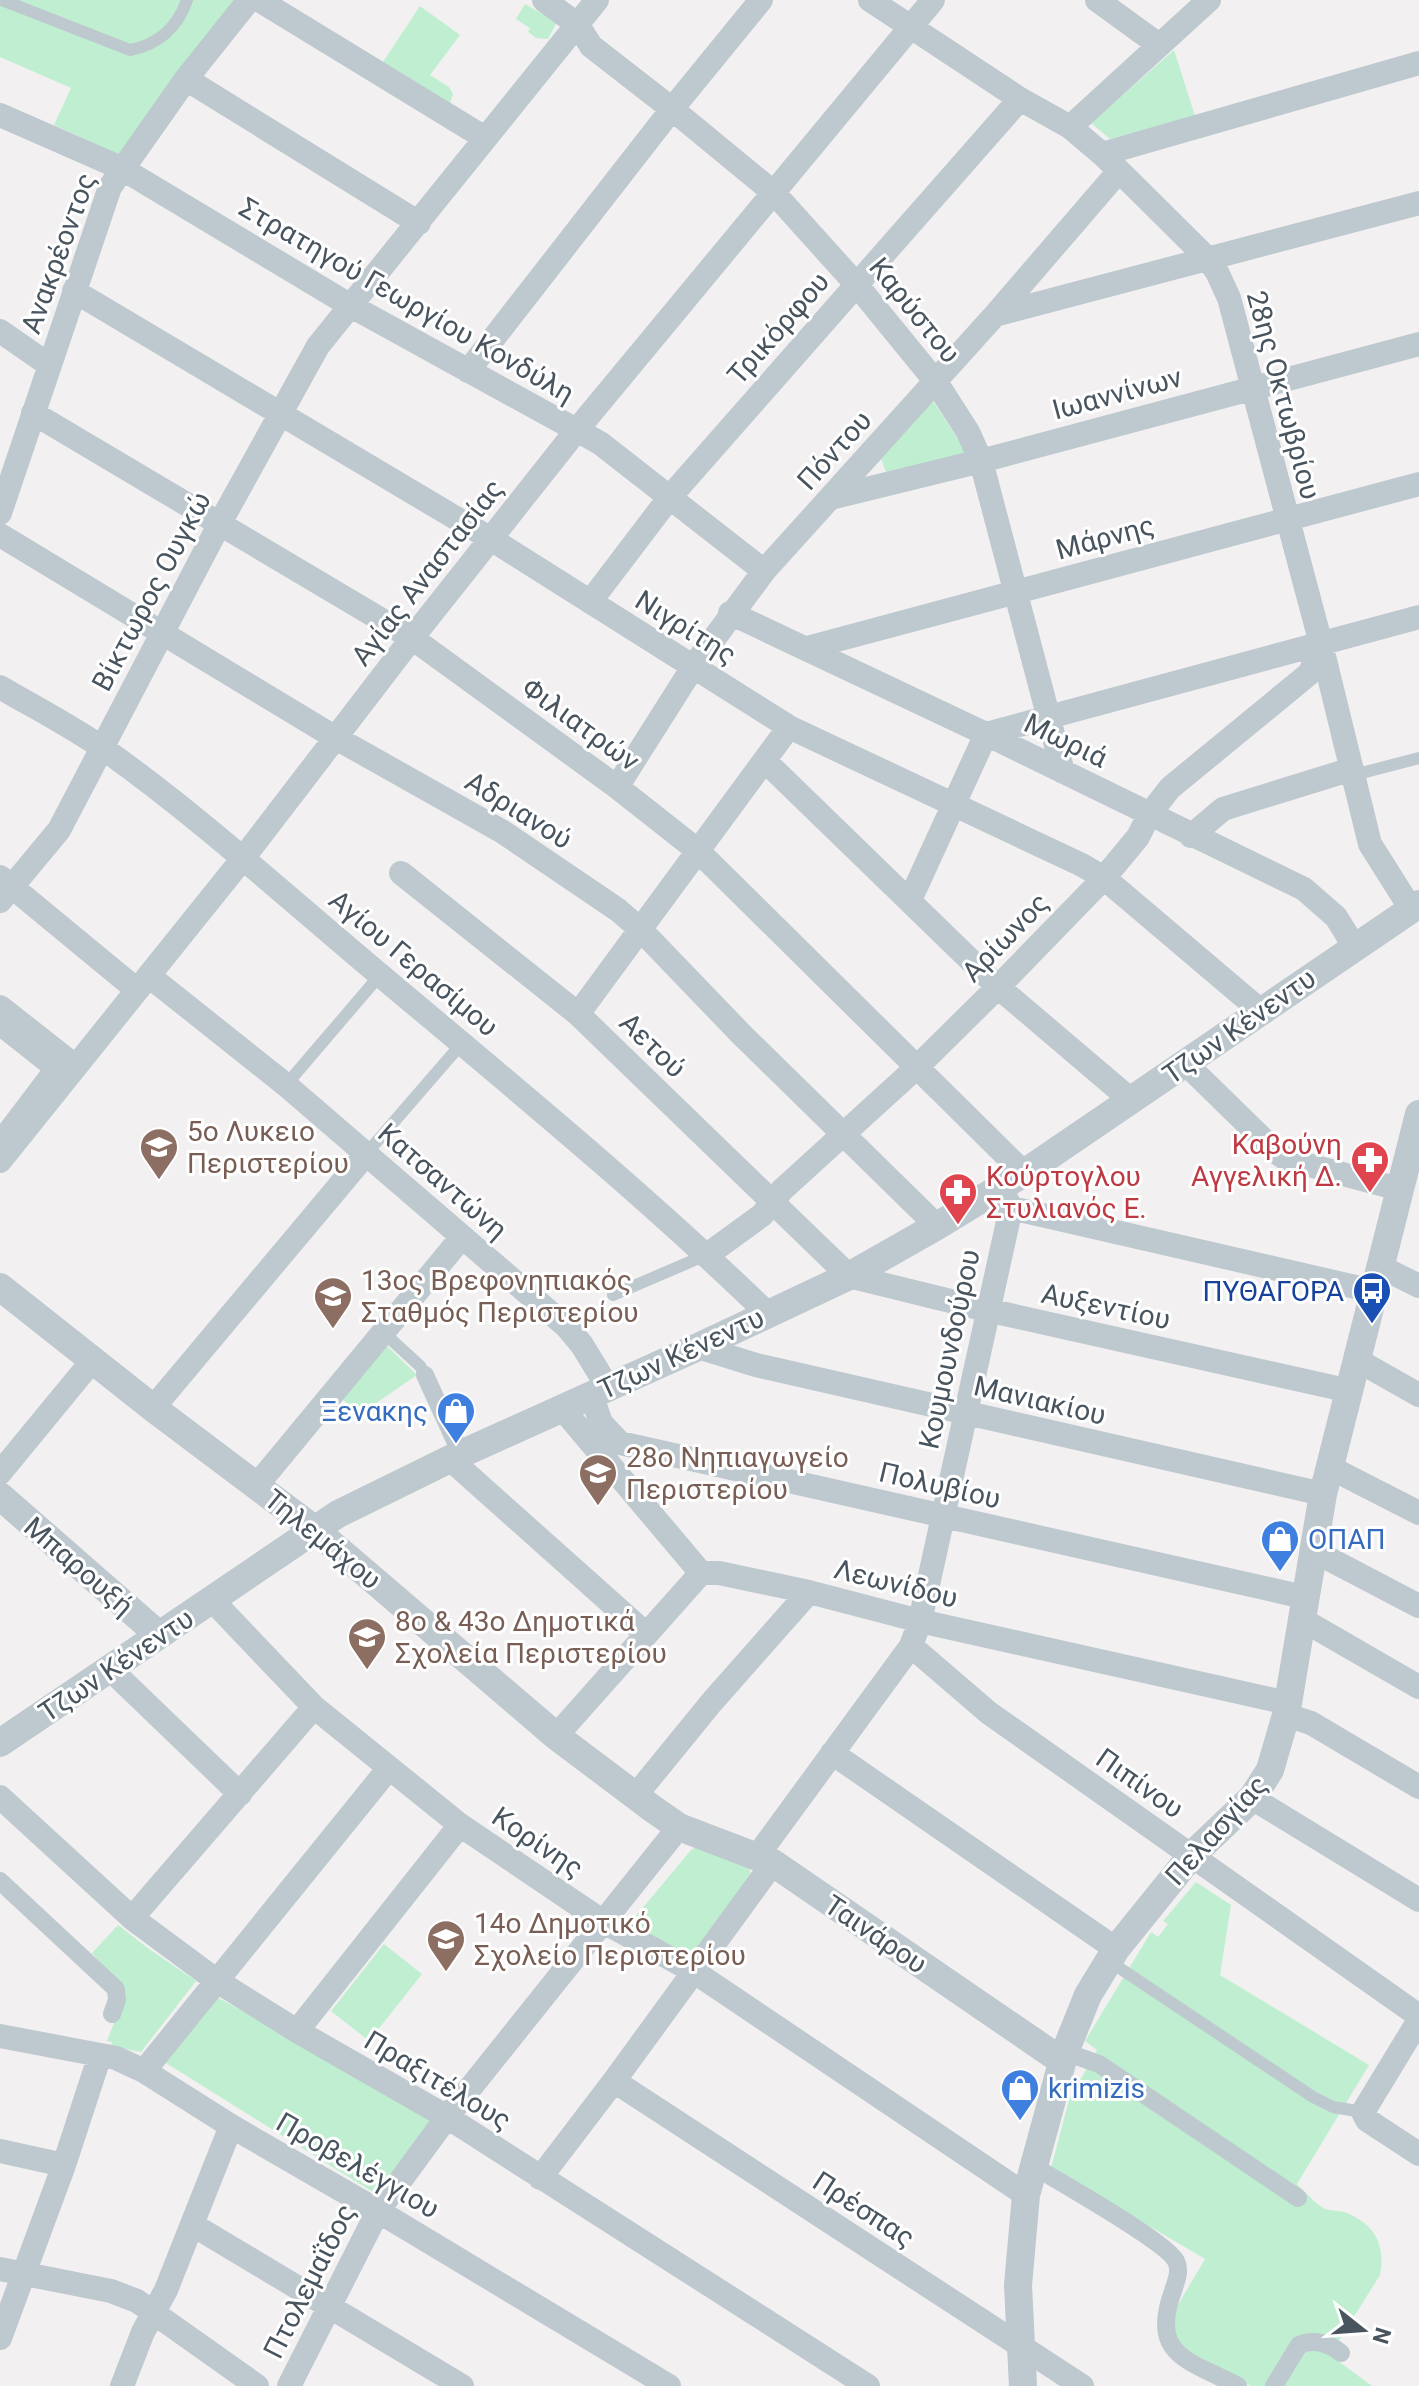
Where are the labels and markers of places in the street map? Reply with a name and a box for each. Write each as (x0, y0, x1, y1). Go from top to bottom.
place label: 5ο Λυκειο Περιστερίου (187, 1115, 349, 1180)
school or university icon: 5ο Λυκειο Περιστερίου (138, 1126, 180, 1181)
place label: Καβούνη Αγγελική Δ. (1191, 1128, 1342, 1193)
pharmacy icon: Καβούνη Αγγελική Δ. (1349, 1139, 1391, 1194)
place label: Κούρτογλου Στυλιανός Ε. (986, 1160, 1147, 1225)
pharmacy icon: Κούρτογλου Στυλιανός Ε. (937, 1171, 979, 1226)
place label: 13ος Βρεφονηπιακός Σταθμός Περιστερίου (361, 1264, 639, 1329)
bus stop icon: ΠΥΘΑΓΟΡΑ (1351, 1270, 1393, 1325)
school or university icon: 13ος Βρεφονηπιακός Σταθμός Περιστερίου (312, 1275, 354, 1330)
place label: ΠΥΘΑΓΟΡΑ (1203, 1275, 1344, 1308)
shop icon: Ξενακης (435, 1390, 477, 1445)
place label: Ξενακης (321, 1395, 428, 1428)
place label: 28ο Νηπιαγωγείο Περιστερίου (626, 1441, 849, 1506)
school or university icon: 28ο Νηπιαγωγείο Περιστερίου (577, 1452, 619, 1507)
shop icon: ΟΠΑΠ (1259, 1518, 1301, 1573)
place label: ΟΠΑΠ (1308, 1523, 1385, 1556)
place label: 8ο & 43ο Δημοτικά Σχολεία Περιστερίου (395, 1605, 667, 1670)
school or university icon: 8ο & 43ο Δημοτικά Σχολεία Περιστερίου (346, 1616, 388, 1671)
place label: 14ο Δημοτικό Σχολείο Περιστερίου (474, 1907, 746, 1972)
school or university icon: 14ο Δημοτικό Σχολείο Περιστερίου (425, 1918, 467, 1973)
shop icon: krimizis (999, 2067, 1041, 2122)
place label: krimizis (1048, 2072, 1145, 2105)

